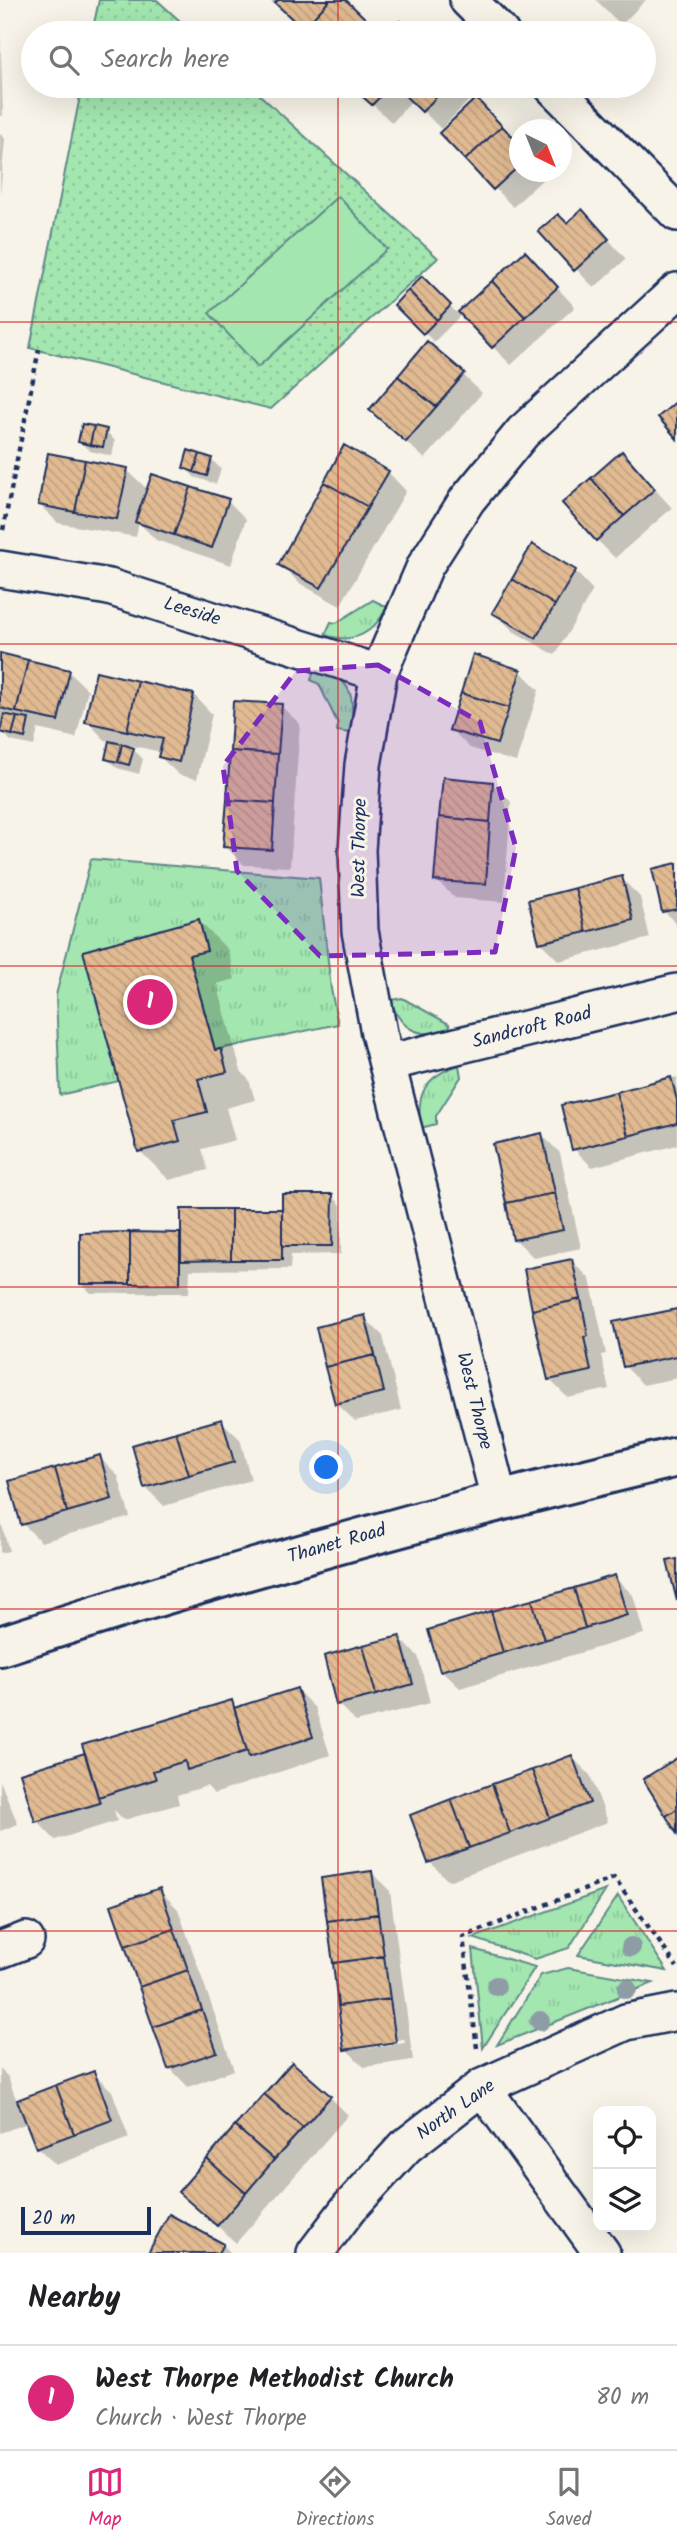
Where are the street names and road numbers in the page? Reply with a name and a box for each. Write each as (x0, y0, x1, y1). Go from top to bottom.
street label: Leeside (160, 589, 225, 635)
street label: West Thorpe (344, 798, 376, 898)
street label: Sandcroft Road (469, 999, 595, 1057)
street label: West Thorpe (447, 1349, 501, 1453)
street label: Thanet Road (284, 1516, 390, 1572)
street label: North Lane (410, 2071, 502, 2148)

